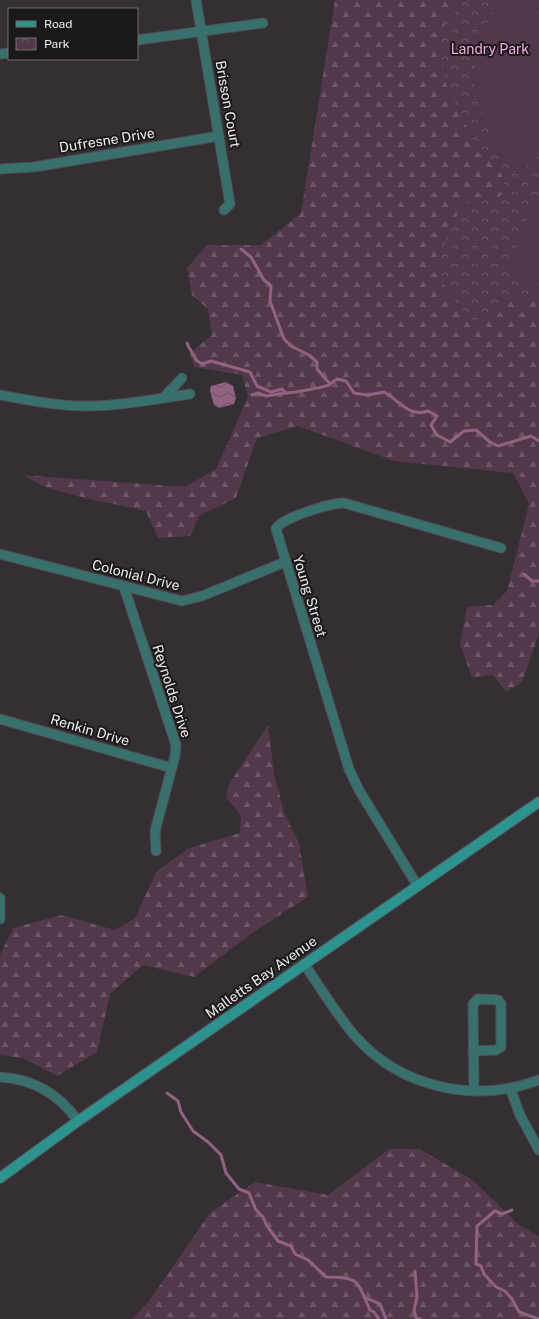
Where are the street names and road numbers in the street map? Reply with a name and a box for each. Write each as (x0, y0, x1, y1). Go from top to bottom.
street label: Brisson Court (212, 59, 244, 149)
street label: Dufresne Drive (58, 125, 156, 155)
street label: Young Street (290, 553, 330, 639)
street label: Colonial Drive (91, 556, 182, 594)
street label: Reynolds Drive (149, 643, 195, 740)
street label: Renkin Drive (49, 711, 132, 749)
street label: Malletts Bay Avenue (202, 933, 320, 1021)

